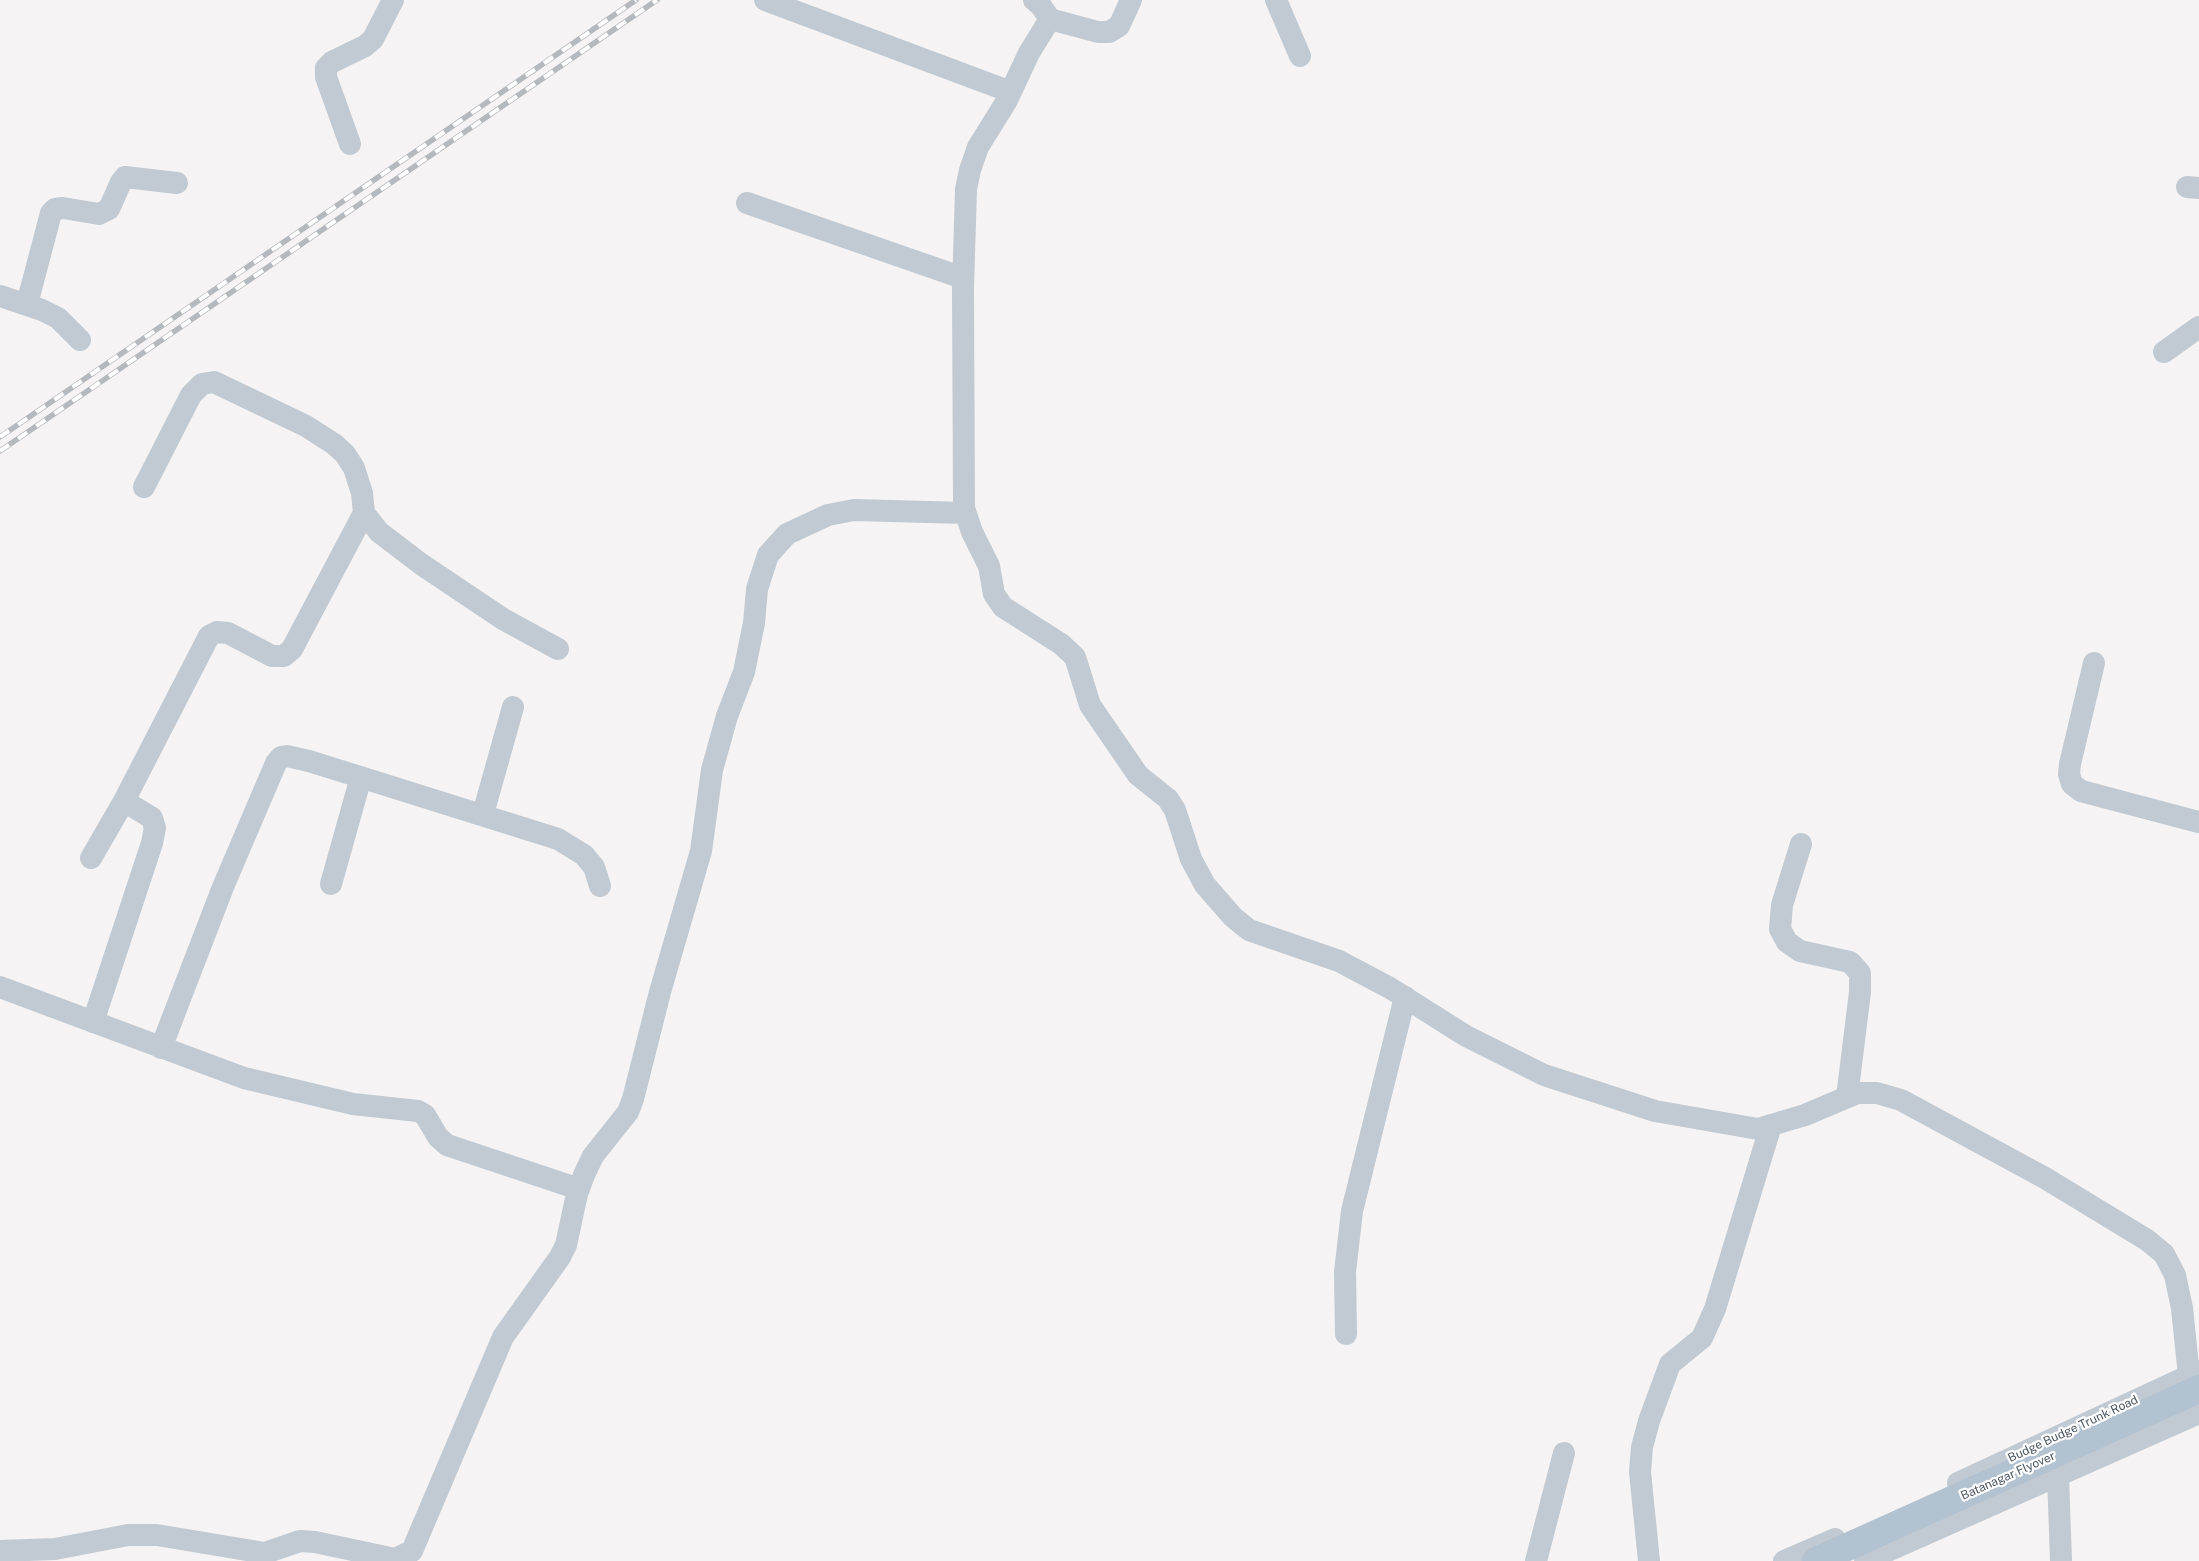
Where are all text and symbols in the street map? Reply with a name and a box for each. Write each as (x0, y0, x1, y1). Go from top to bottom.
street label: Budge Budge Trunk Road (2006, 1393, 2140, 1465)
street label: Batanagar Flyover (1959, 1449, 2057, 1503)

